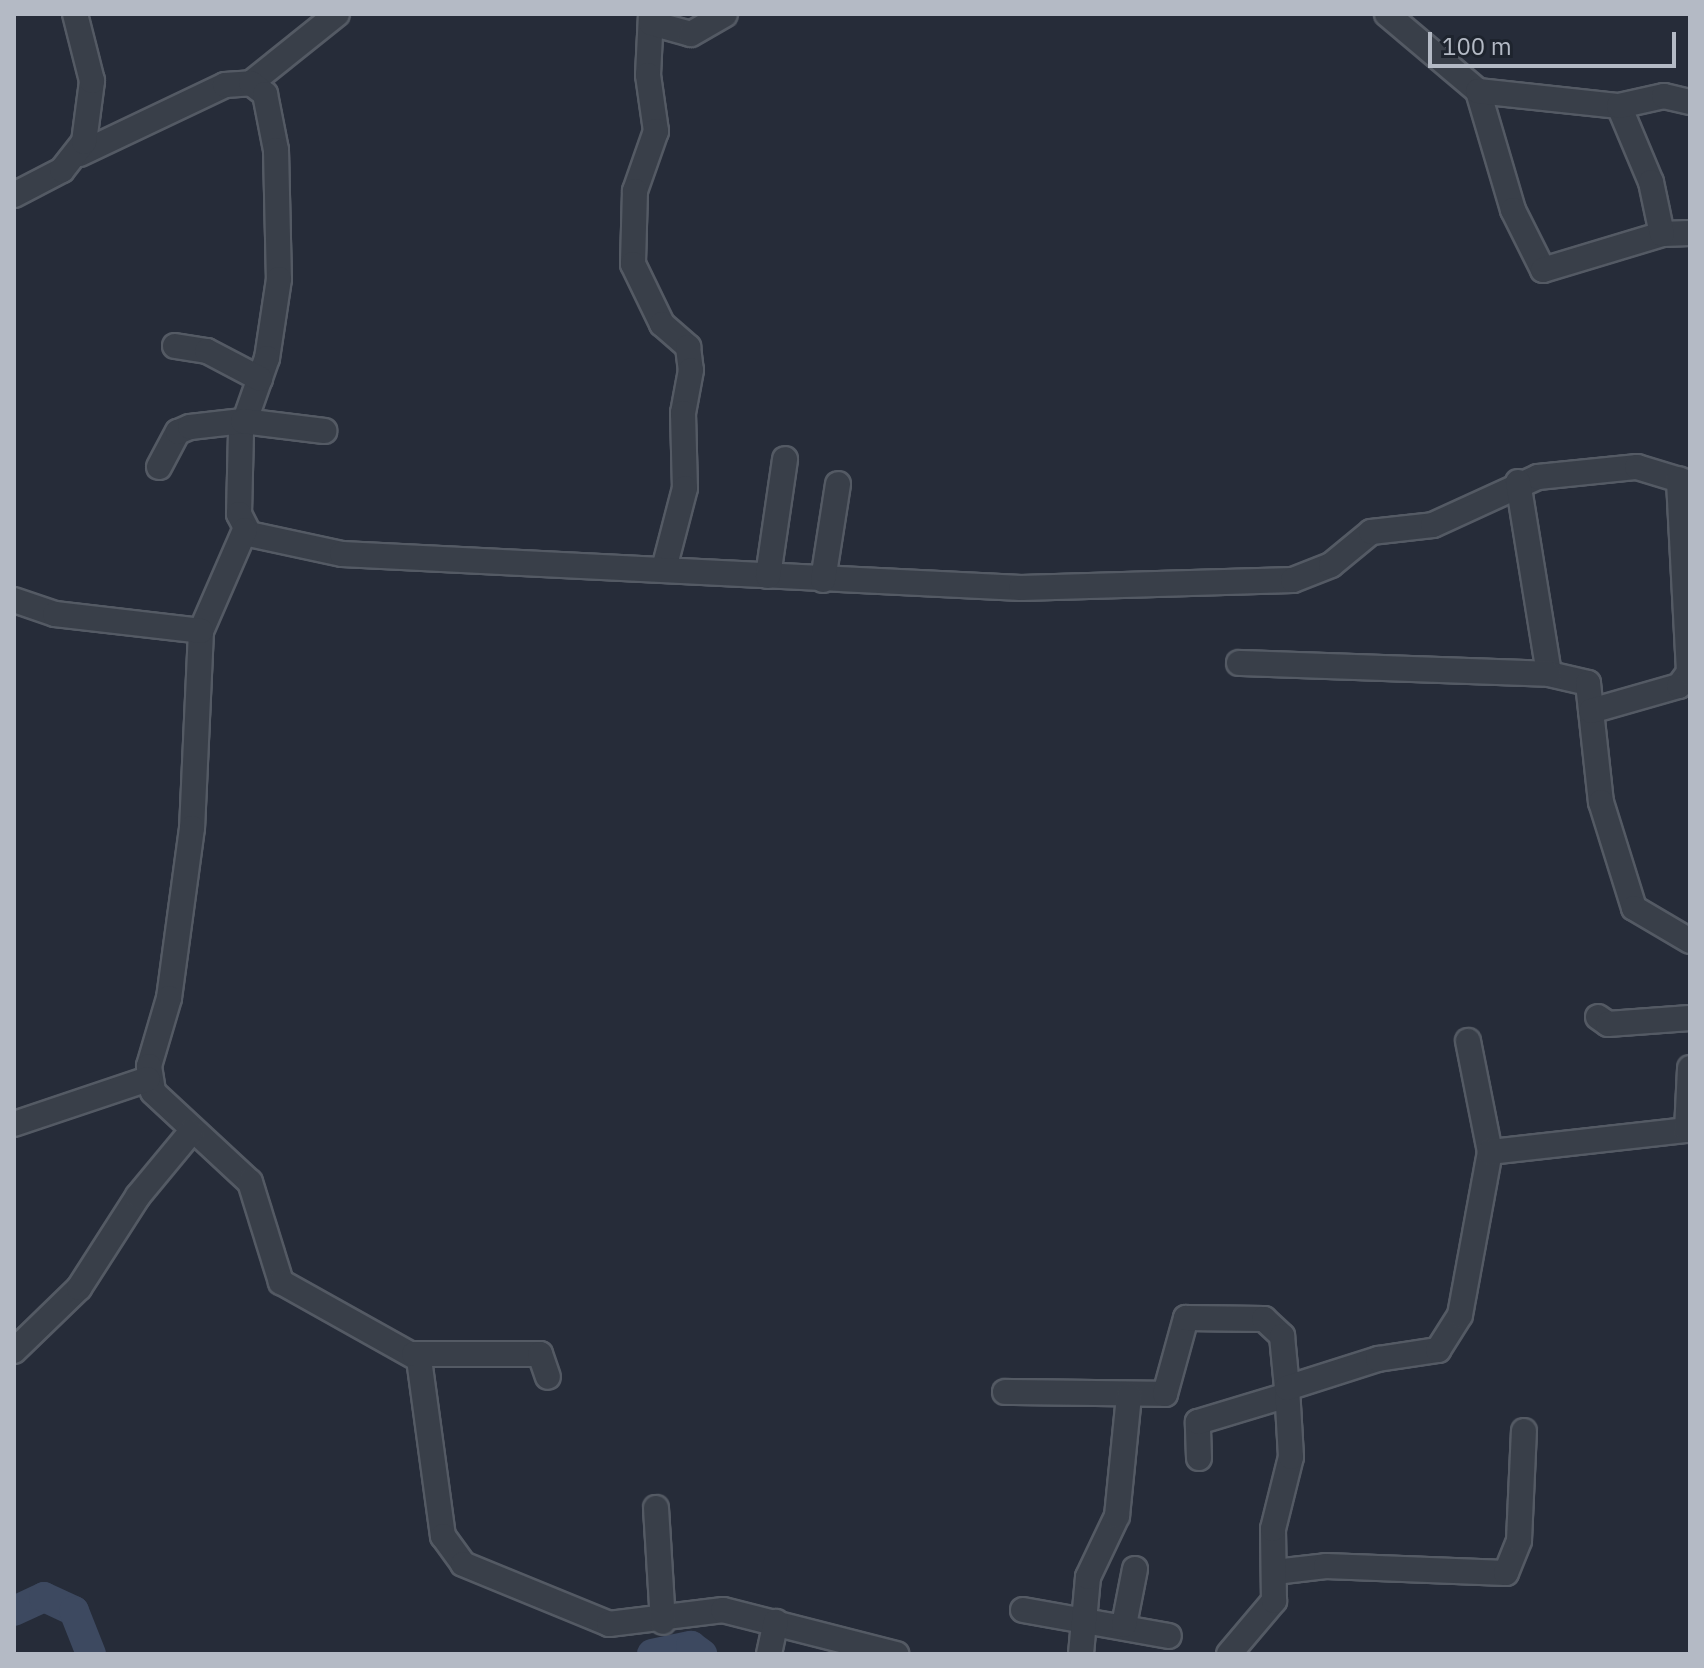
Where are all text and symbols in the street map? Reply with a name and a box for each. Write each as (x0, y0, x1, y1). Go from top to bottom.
scale bar (1432, 16, 1680, 66)
text: 100 m (1442, 30, 1512, 62)

